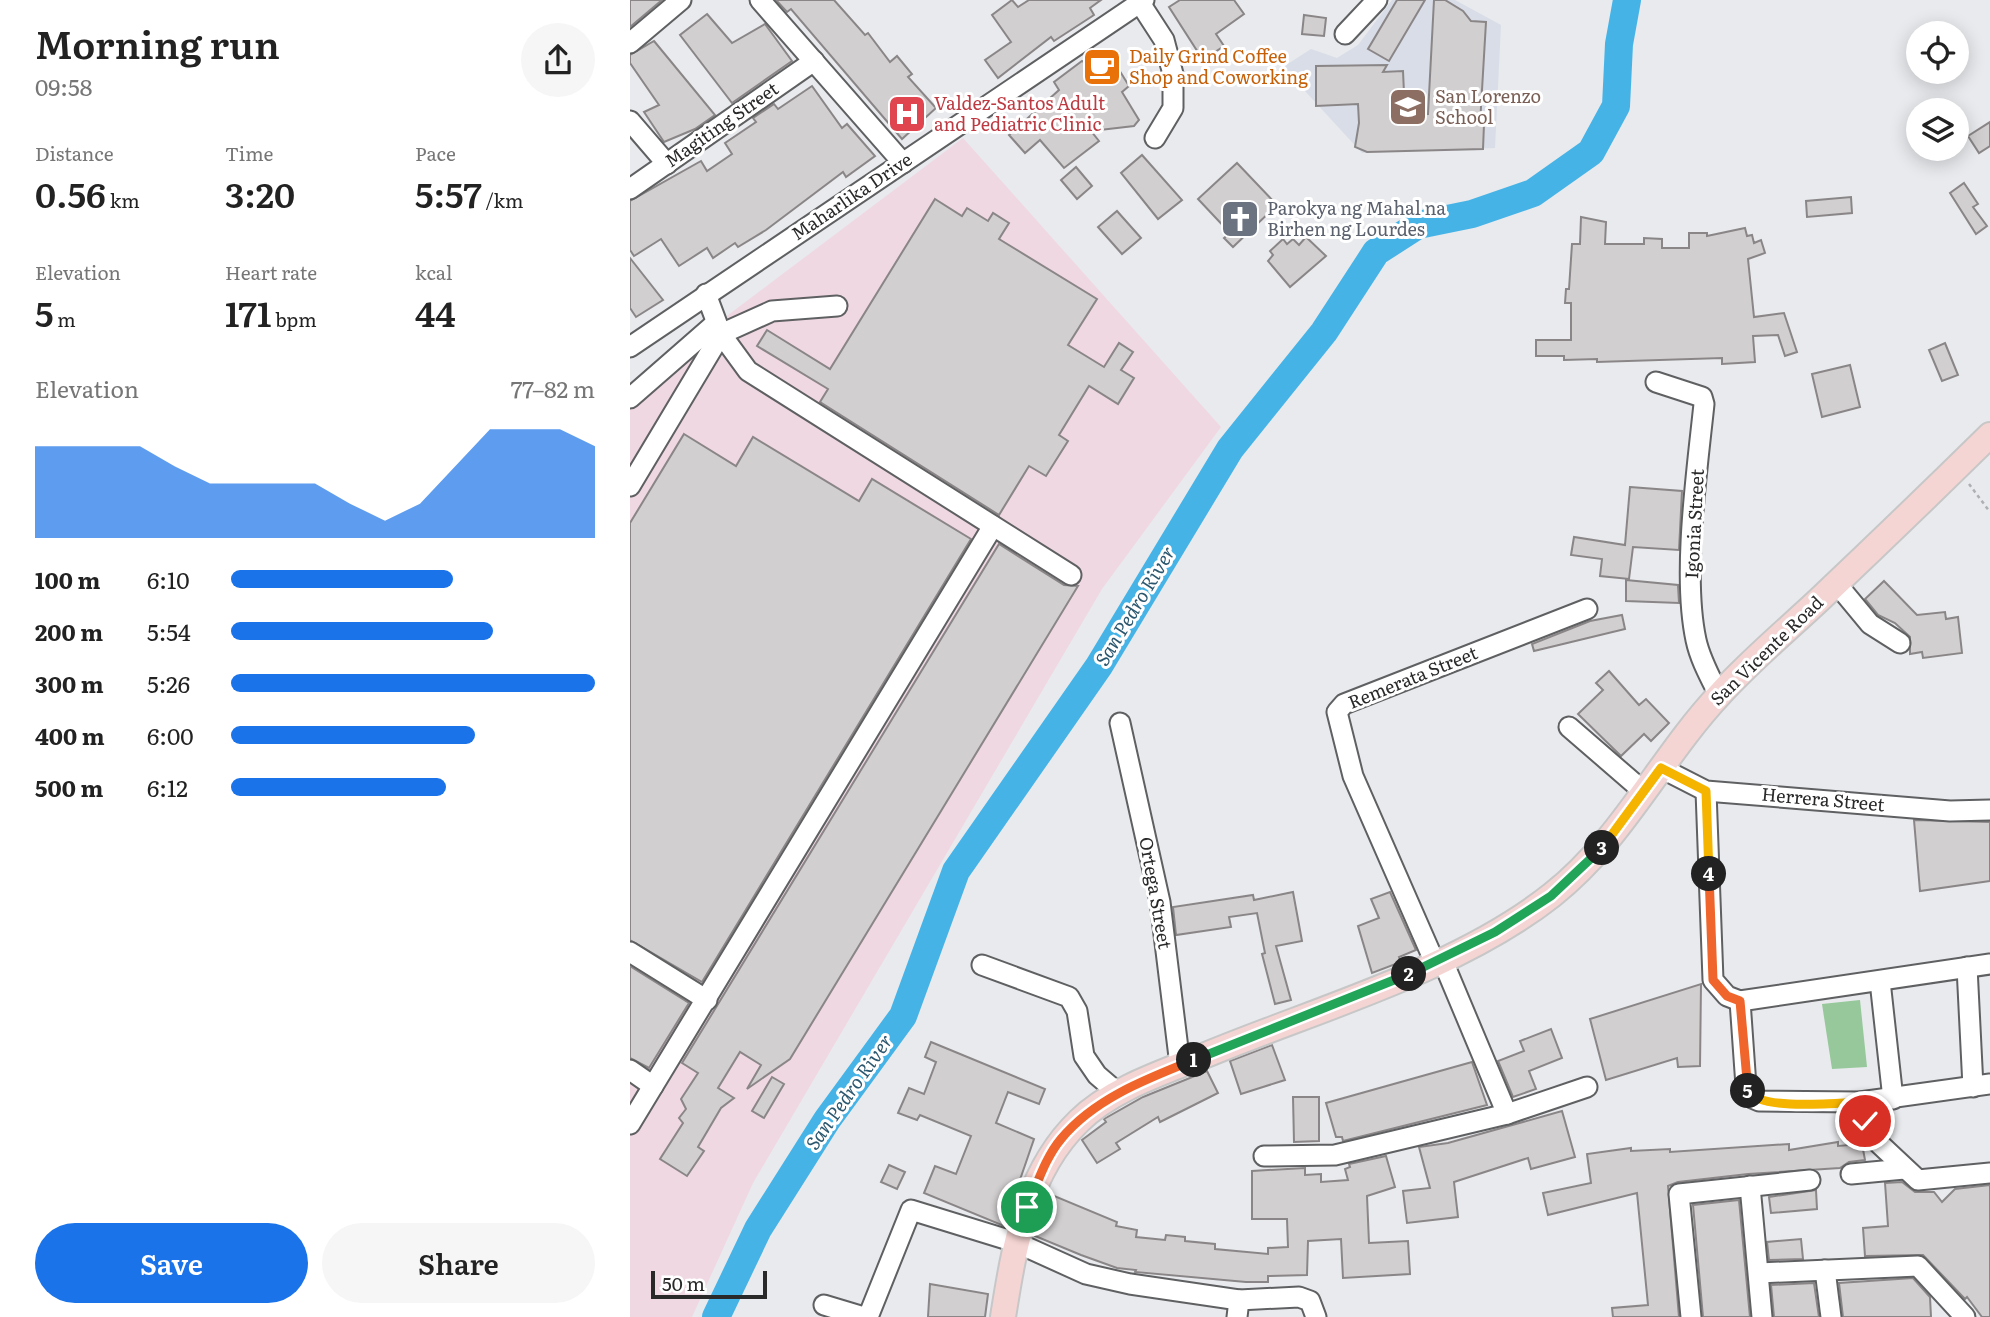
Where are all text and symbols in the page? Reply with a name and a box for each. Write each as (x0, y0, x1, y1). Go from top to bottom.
text: Morning run (35, 14, 280, 71)
map controls (1906, 21, 1969, 161)
button: locate (1906, 21, 1969, 84)
button: share (521, 23, 595, 97)
place label: Daily Grind Coffee Shop and Coworking (1129, 42, 1309, 90)
cafe icon: Daily Grind Coffee Shop and Coworking (1081, 46, 1123, 88)
text: 09:58 (35, 69, 92, 103)
street label: Magiting Street (659, 74, 784, 173)
place label: San Lorenzo School (1435, 82, 1541, 130)
school or university icon: San Lorenzo School (1387, 86, 1429, 128)
place label: Valdez-Santos Adult and Pediatric Clinic (934, 89, 1106, 137)
hospital icon: Valdez-Santos Adult and Pediatric Clinic (886, 93, 928, 135)
button: layers (1906, 98, 1969, 161)
text: Distance (35, 139, 114, 167)
text: Time (225, 139, 273, 167)
text: Pace (415, 139, 456, 167)
street label: Maharlika Drive (785, 145, 917, 246)
text: 0.56 (35, 167, 106, 219)
text: 3:20 (225, 167, 295, 219)
text: 5:57 (415, 167, 482, 219)
text: km (106, 186, 140, 214)
text: /km (482, 186, 523, 214)
place label: Parokya ng Mahal na Birhen ng Lourdes (1267, 194, 1446, 242)
church icon: Parokya ng Mahal na Birhen ng Lourdes (1219, 198, 1261, 240)
text: Elevation (35, 258, 121, 286)
text: Heart rate (225, 258, 317, 286)
text: kcal (415, 258, 452, 286)
text: 5 (35, 286, 54, 338)
text: 171 (225, 286, 271, 338)
text: 44 (415, 286, 456, 338)
text: m (54, 305, 76, 333)
text: bpm (271, 305, 317, 333)
text: Elevation (35, 371, 139, 405)
text: 77–82 m (511, 371, 595, 405)
street label: Igonia Street (1677, 468, 1710, 580)
water label: San Pedro River (1087, 540, 1181, 671)
text: 100 m (35, 562, 100, 596)
text: 6:10 (147, 562, 190, 596)
street label: San Vicente Road (1703, 589, 1829, 711)
text: 200 m (35, 614, 103, 648)
text: 5:54 (147, 614, 191, 648)
street label: Remerata Street (1344, 638, 1482, 715)
text: 300 m (35, 666, 104, 700)
text: 5:26 (147, 666, 190, 700)
text: 400 m (35, 718, 105, 752)
text: 6:00 (147, 718, 194, 752)
text: 500 m (35, 770, 103, 804)
text: 6:12 (147, 770, 188, 804)
street label: Herrera Street (1760, 780, 1886, 817)
pin: 3 (1584, 830, 1620, 866)
text: 3 (1596, 833, 1607, 861)
street label: Ortega Street (1133, 835, 1180, 952)
pin: 4 (1692, 856, 1726, 892)
text: 4 (1703, 859, 1714, 887)
pin: 2 (1392, 956, 1426, 992)
text: 2 (1403, 959, 1414, 987)
water label: San Pedro River (798, 1028, 899, 1155)
pin: 1 (1176, 1042, 1212, 1078)
text: 1 (1190, 1045, 1197, 1073)
pin: 5 (1730, 1074, 1766, 1108)
text: 5 (1742, 1076, 1753, 1104)
pin (1835, 1091, 1895, 1151)
icon: check (1846, 1102, 1884, 1140)
pin (997, 1177, 1057, 1237)
icon: arrive (1008, 1188, 1046, 1226)
button: Save (35, 1223, 308, 1303)
button: Share (322, 1223, 595, 1303)
scale bar (651, 1268, 766, 1300)
text: 50 m (662, 1269, 705, 1297)

